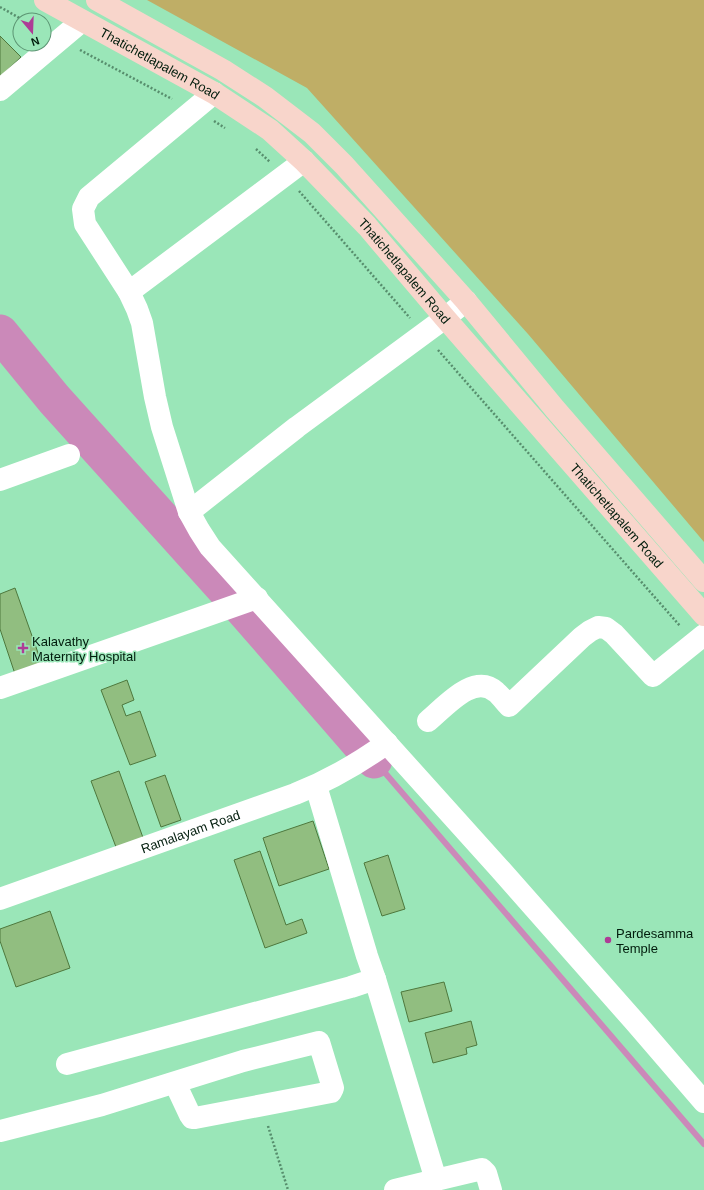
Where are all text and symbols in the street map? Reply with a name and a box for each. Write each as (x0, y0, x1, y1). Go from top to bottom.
north arrow (12, 12, 52, 52)
street label: Thatichetlapalem Road (98, 24, 222, 102)
text: N (29, 34, 41, 48)
street label: Thatichetlapalem Road (356, 215, 454, 327)
street label: Thatichetlapalem Road (567, 460, 667, 571)
place label: Kalavathy Maternity Hospital (32, 634, 136, 664)
marker: Kalavathy Maternity Hospital (17, 642, 29, 654)
street label: Ramalayam Road (139, 807, 242, 856)
place label: Pardesamma Temple (616, 926, 694, 956)
marker: Pardesamma Temple (603, 935, 613, 945)

